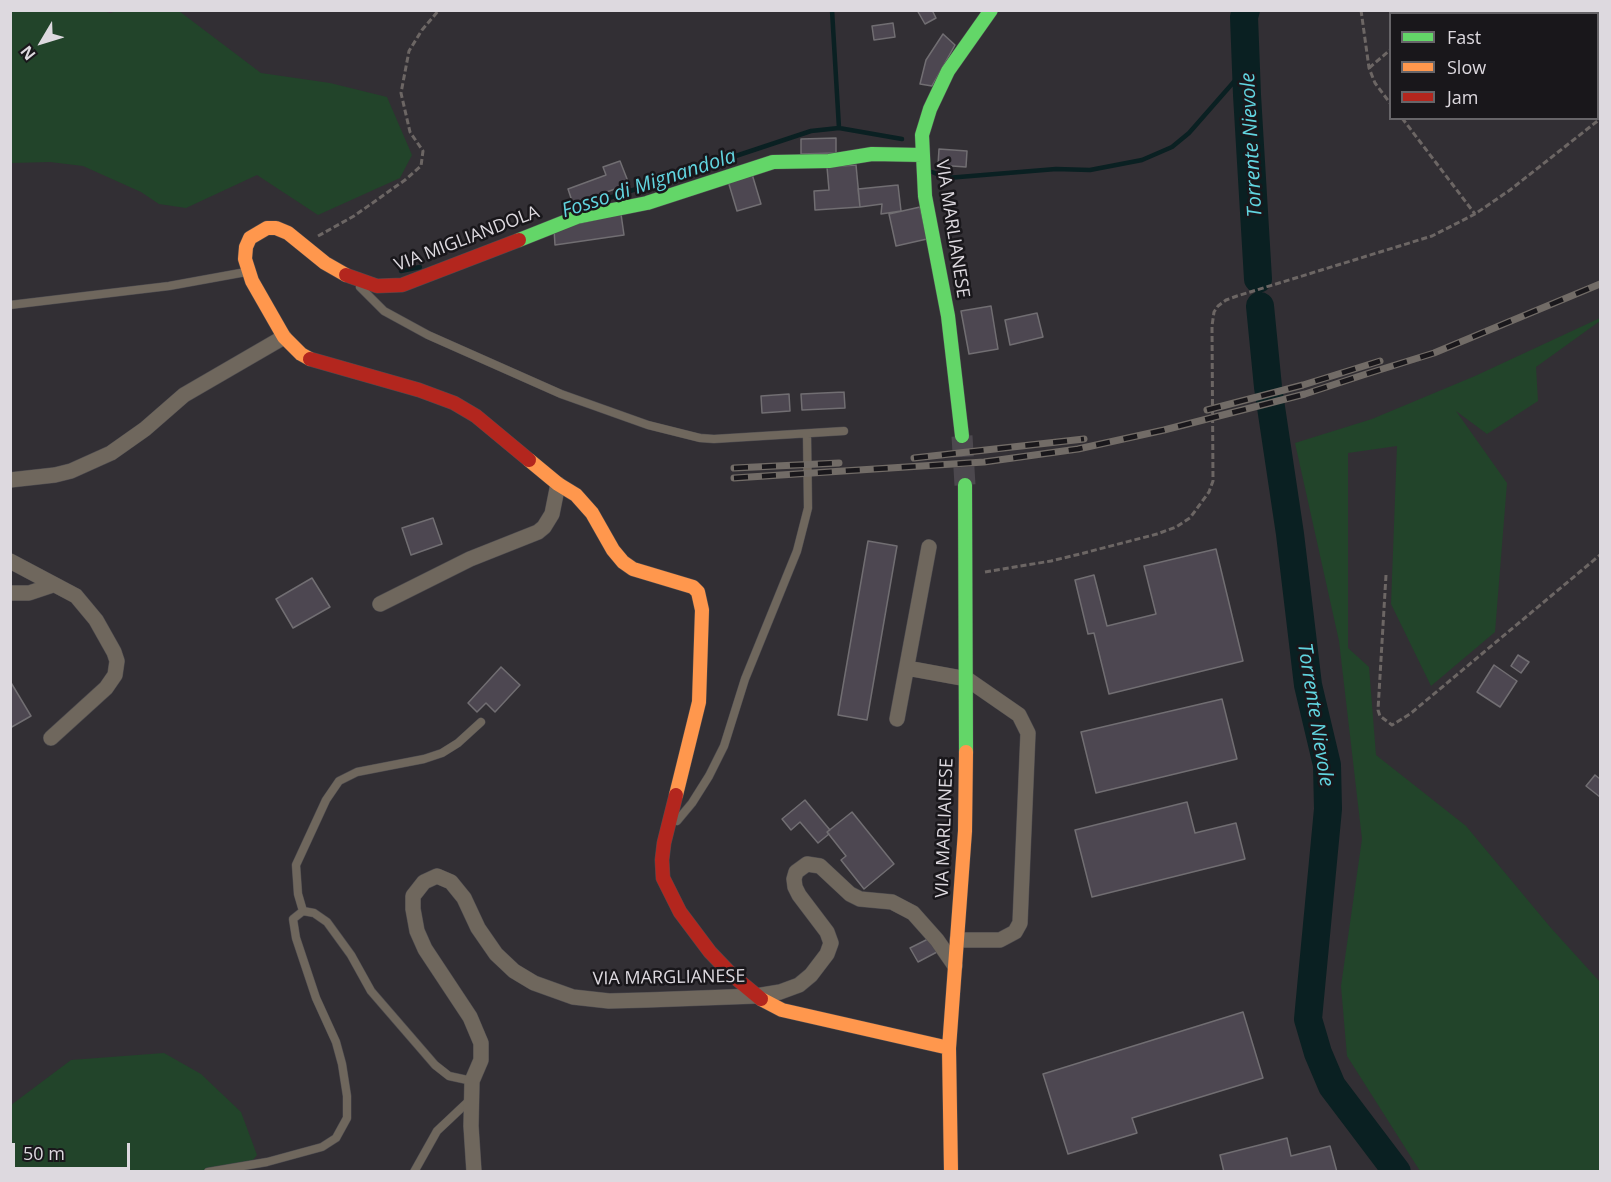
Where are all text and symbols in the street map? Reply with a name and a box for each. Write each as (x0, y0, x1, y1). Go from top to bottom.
north arrow (12, 12, 72, 72)
legend (1389, 12, 1599, 120)
text: Fast (1447, 25, 1481, 49)
text: N (15, 41, 40, 65)
text: Slow (1447, 55, 1486, 79)
water label: Torrente Nievole (1236, 72, 1268, 218)
text: Jam (1447, 85, 1479, 109)
water label: Fosso di Mignandola (559, 144, 739, 224)
street label: VIA MARLIANESE (930, 158, 974, 300)
street label: VIA MIGLIANDOLA (392, 201, 542, 277)
water label: Torrente Nievole (1292, 642, 1338, 788)
street label: VIA MARLIANESE (932, 758, 958, 898)
street label: VIA MARGLIANESE (592, 966, 746, 990)
scale bar (15, 1131, 134, 1169)
text: 50 m (23, 1141, 65, 1165)

